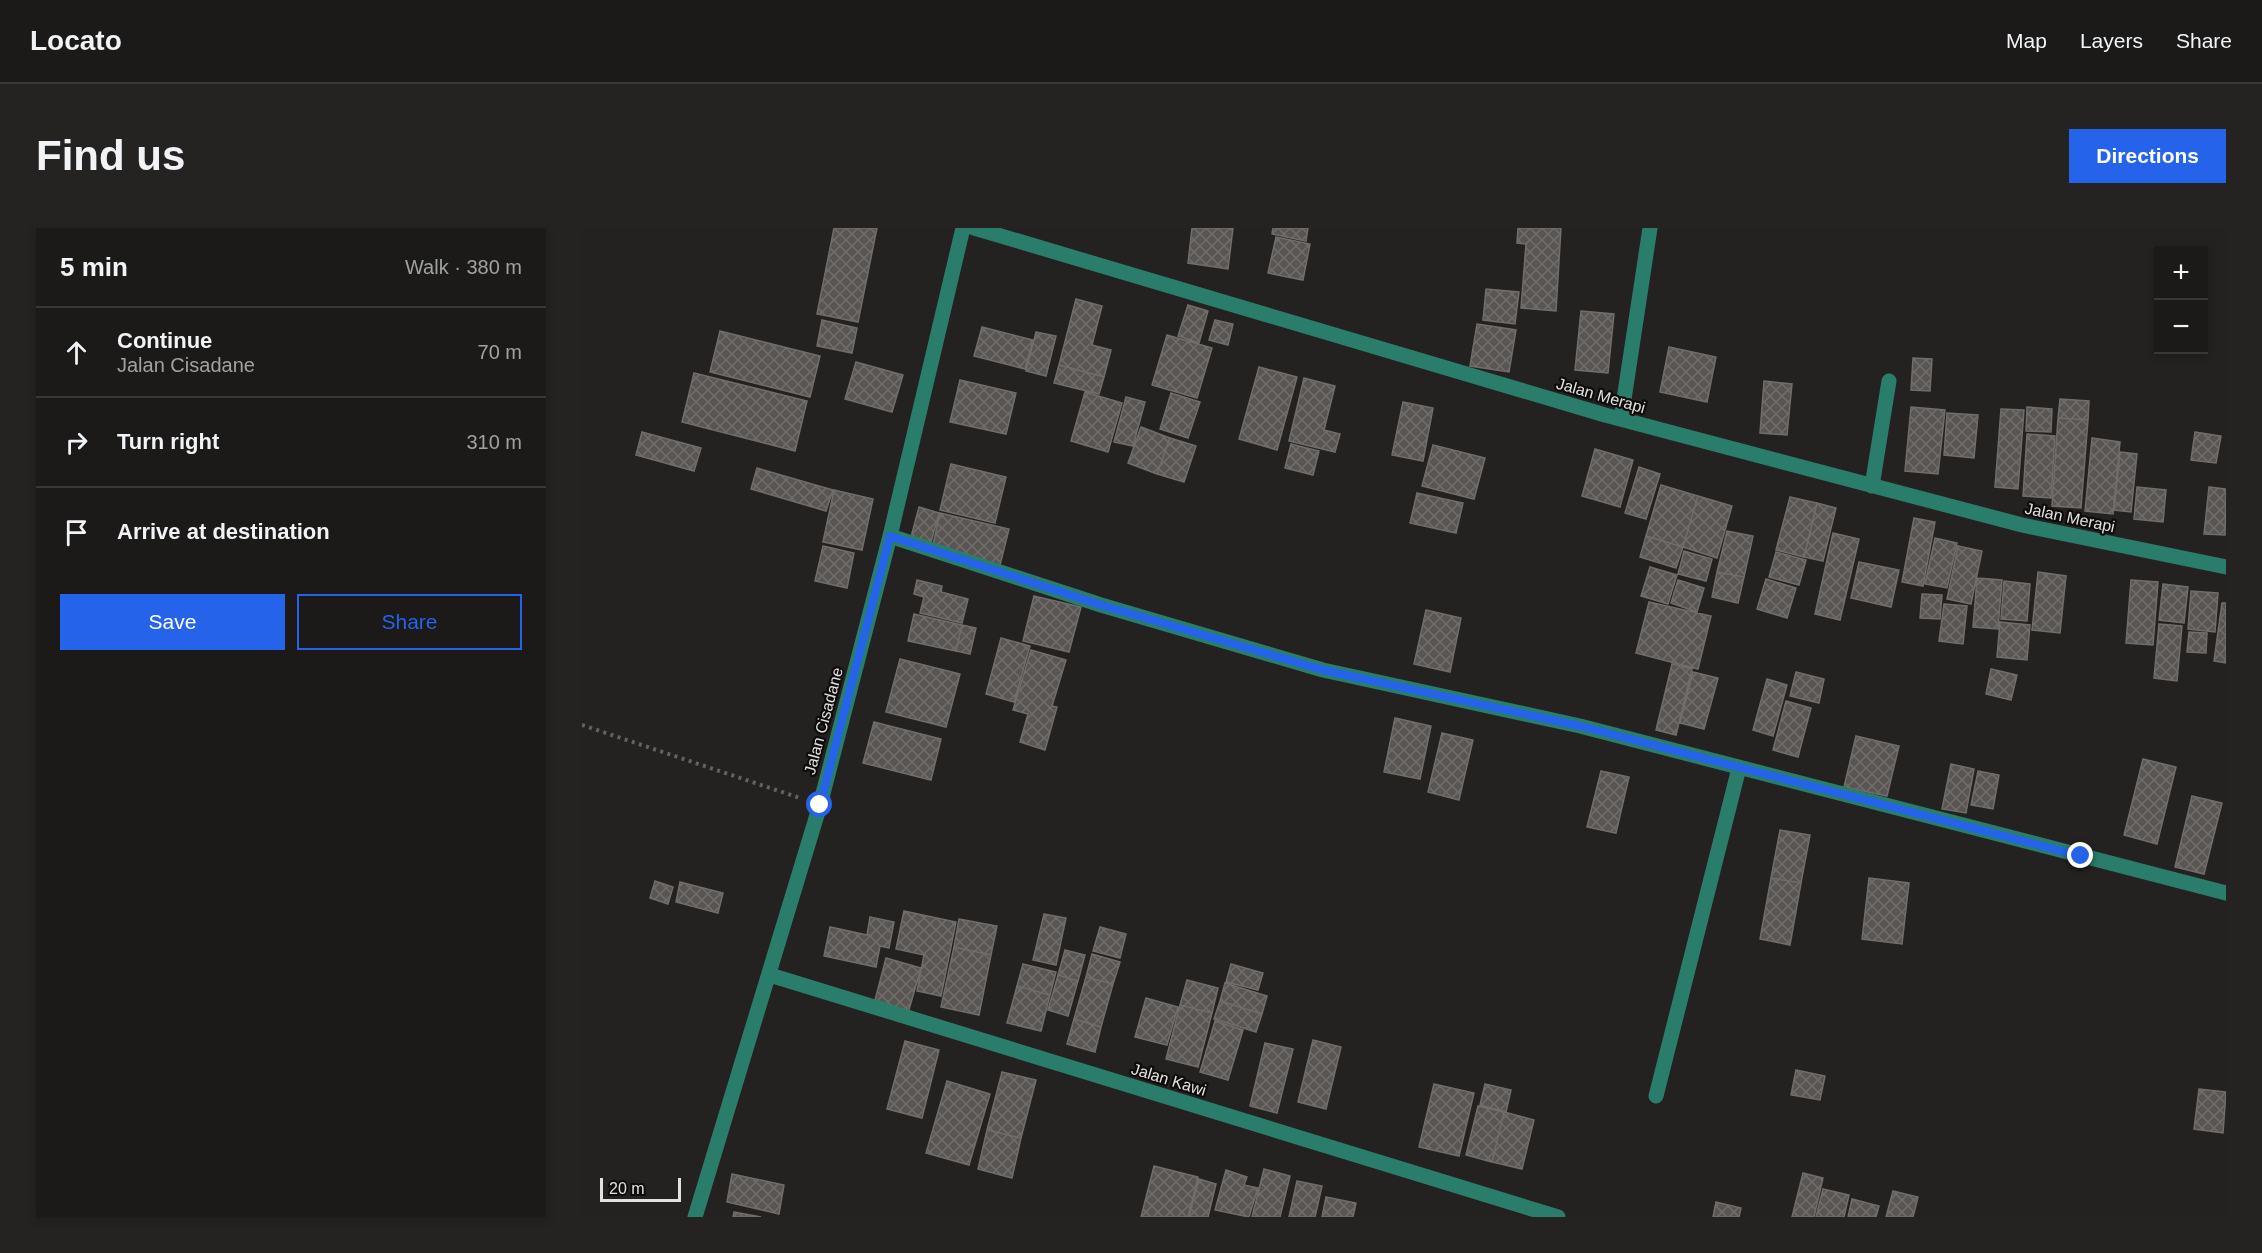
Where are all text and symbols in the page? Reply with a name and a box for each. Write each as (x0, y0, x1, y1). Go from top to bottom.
text: Locato (30, 25, 122, 56)
text: Map (2006, 29, 2047, 52)
text: Layers (2080, 29, 2143, 52)
text: Share (2176, 29, 2232, 52)
button: Directions (2069, 129, 2226, 183)
text: Find us (36, 132, 185, 179)
map controls (2154, 246, 2208, 354)
button: + (2154, 246, 2208, 300)
text: 5 min (60, 252, 128, 282)
text: Walk · 380 m (405, 256, 522, 278)
button: − (2154, 300, 2208, 354)
text: Continue (117, 328, 212, 353)
icon: ahead (60, 336, 93, 369)
text: 70 m (478, 341, 522, 363)
text: Jalan Cisadane (117, 354, 255, 376)
street label: Jalan Merapi (1554, 375, 1647, 416)
icon: right (60, 426, 93, 459)
text: Turn right (117, 429, 219, 454)
text: 310 m (466, 431, 522, 453)
street label: Jalan Merapi (2023, 500, 2116, 535)
icon: arrive (60, 516, 93, 549)
text: Arrive at destination (117, 519, 330, 544)
button: Save (60, 594, 285, 650)
button: Share (297, 594, 522, 650)
street label: Jalan Cisadane (801, 666, 846, 777)
route start (806, 791, 832, 817)
route end (2067, 842, 2093, 868)
street label: Jalan Kawi (1129, 1060, 1208, 1099)
scale bar (600, 1175, 681, 1202)
text: 20 m (609, 1180, 645, 1197)

